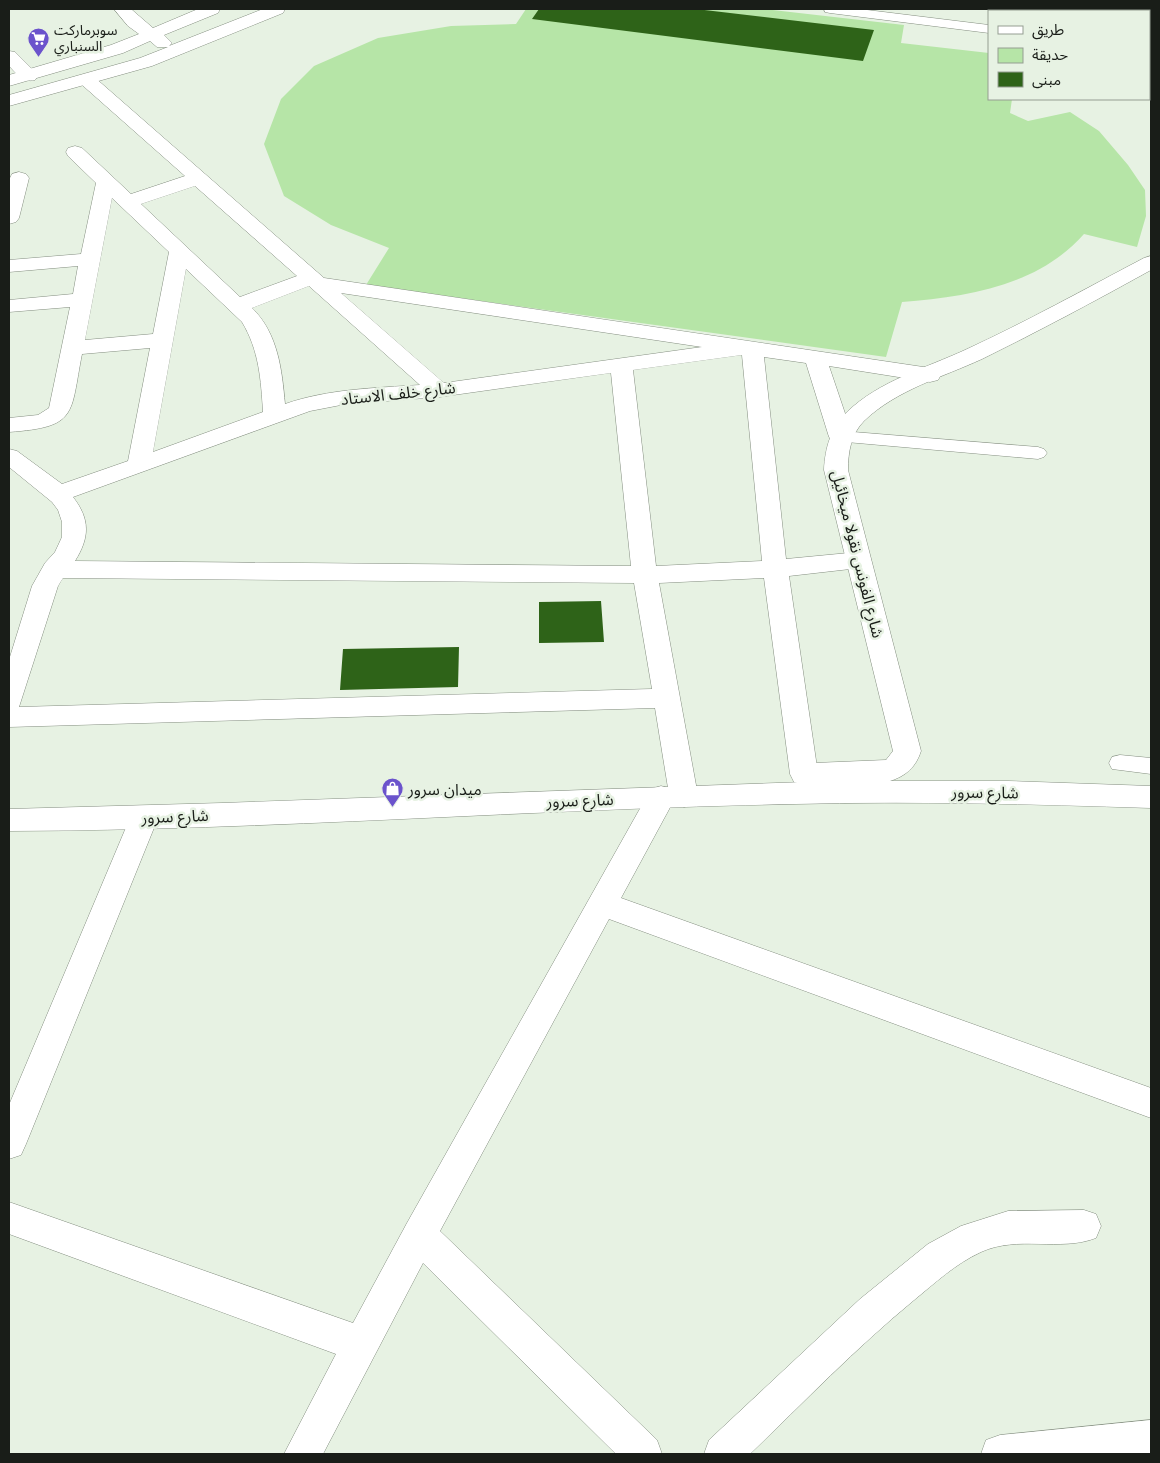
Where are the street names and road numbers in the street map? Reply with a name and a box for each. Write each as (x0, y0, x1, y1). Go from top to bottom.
street label: شارع خلف الاستاد (340, 377, 457, 412)
street label: شارع الفونس نقولا ميخائيل (825, 468, 889, 641)
street label: شارع سرور (950, 781, 1019, 806)
street label: شارع سرور (545, 789, 614, 814)
street label: شارع سرور (140, 805, 209, 830)

